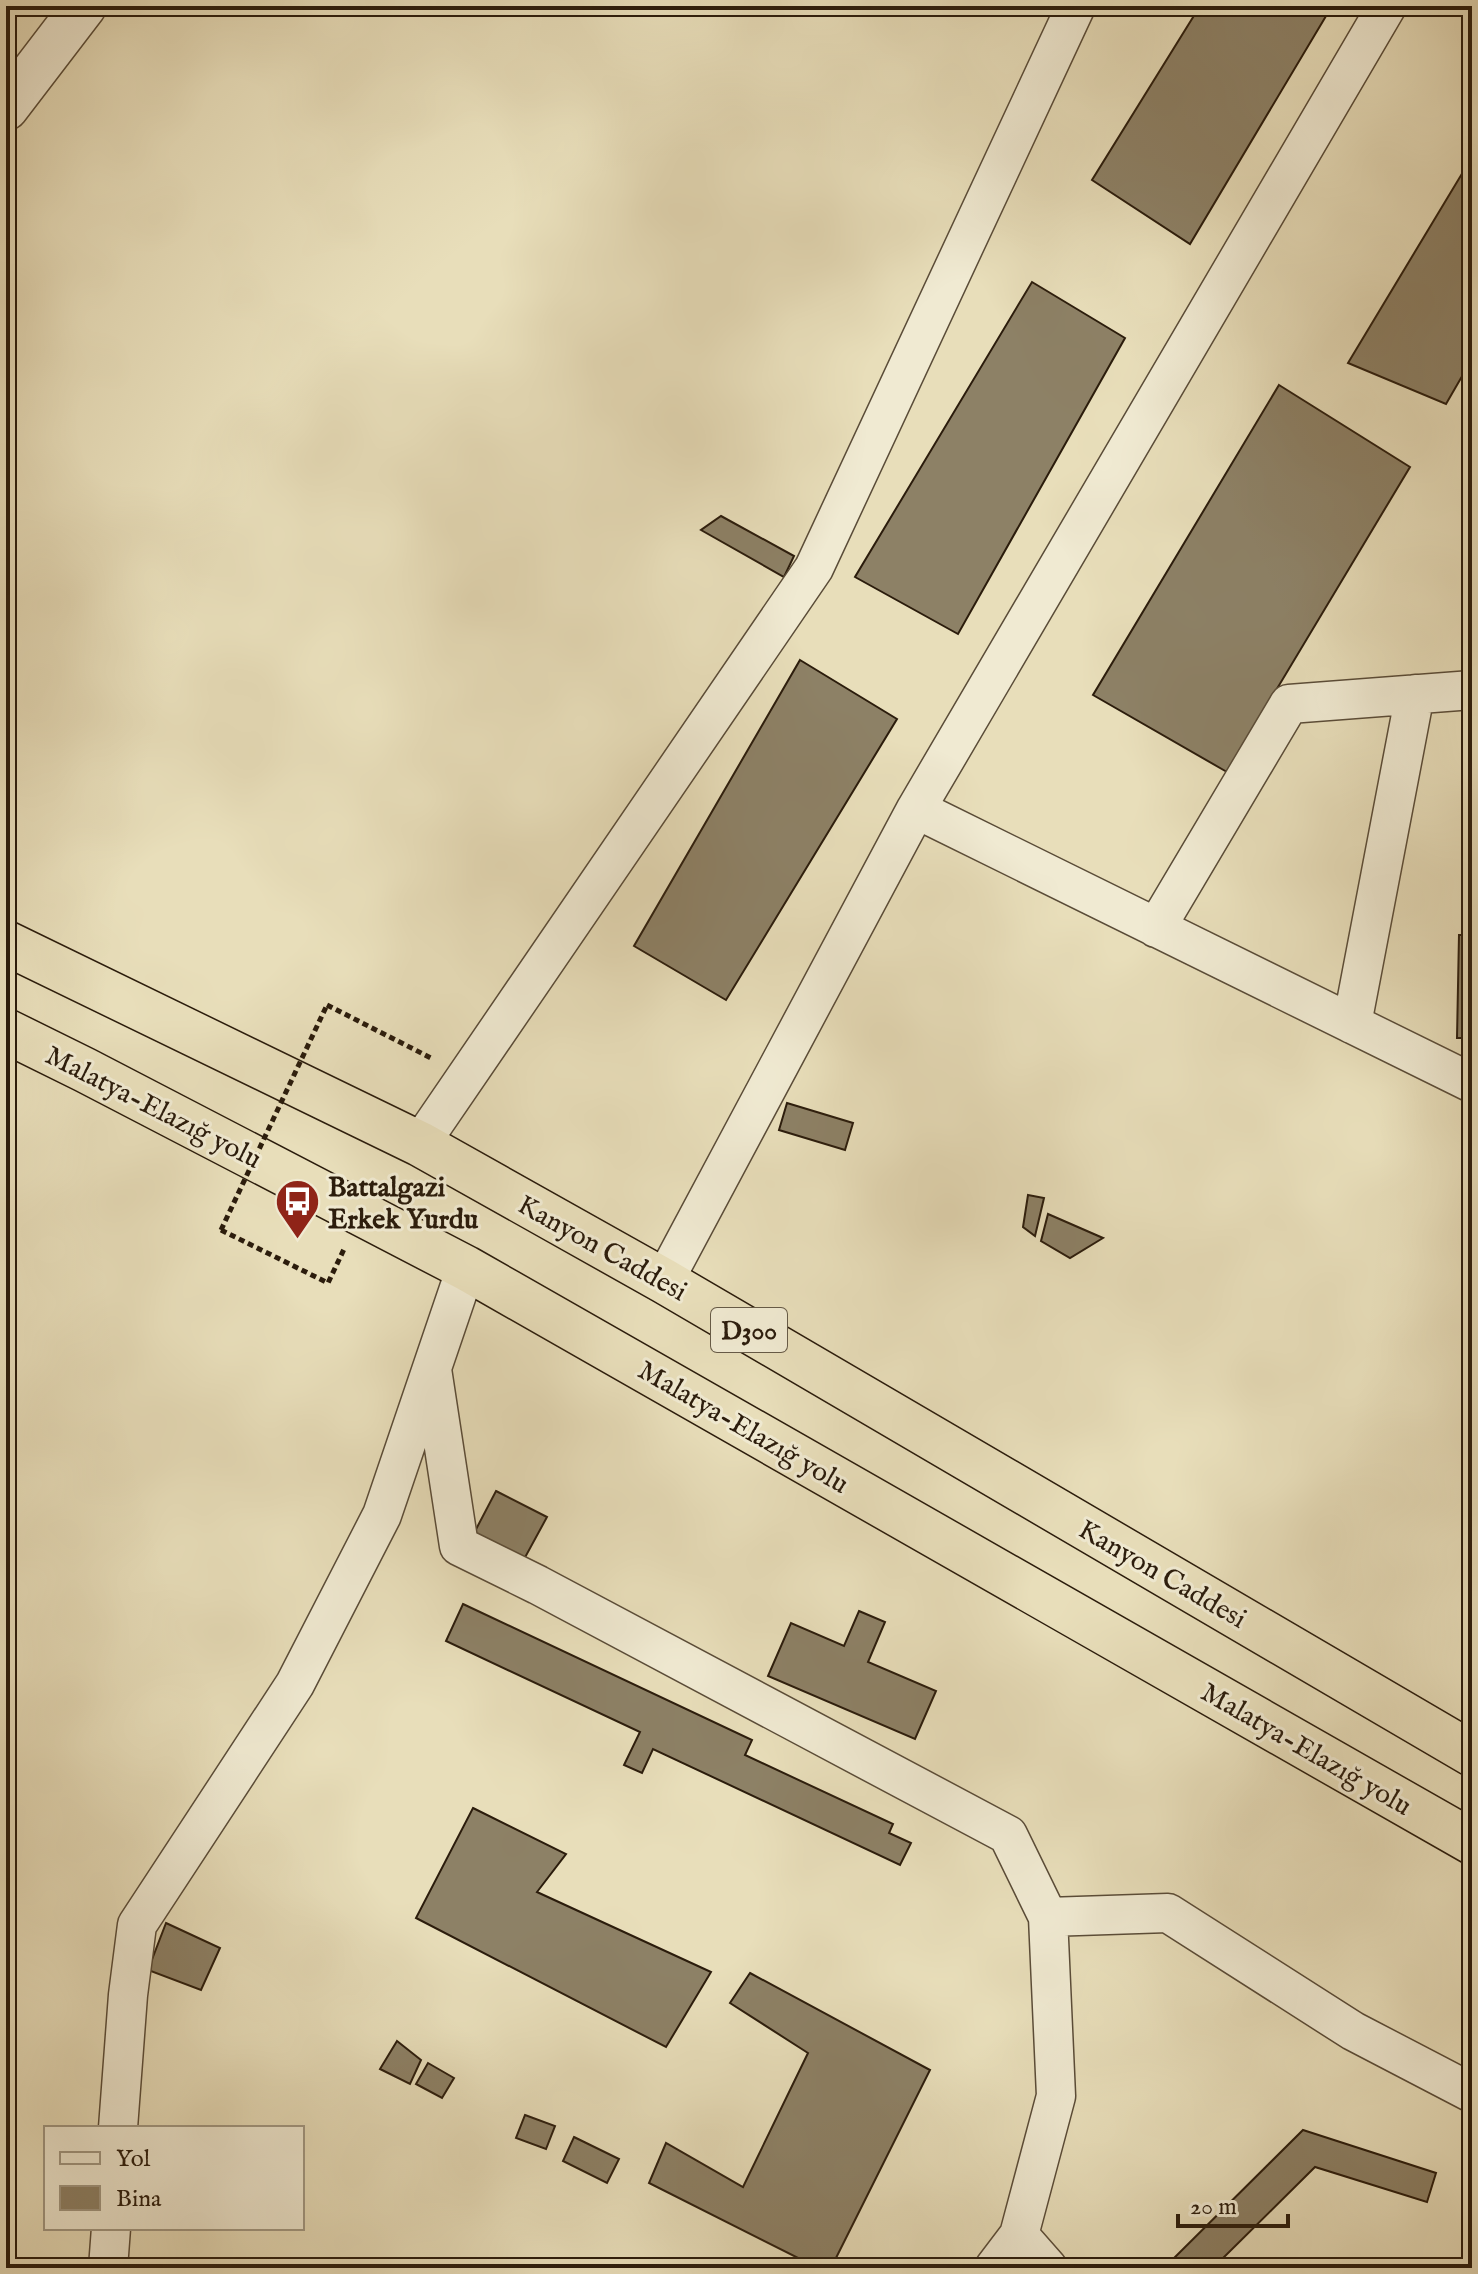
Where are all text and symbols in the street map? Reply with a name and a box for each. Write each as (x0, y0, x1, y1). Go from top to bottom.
street label: Malatya-Elazığ yolu (39, 1039, 267, 1178)
place label: Battalgazi Erkek Yurdu (328, 1171, 479, 1238)
bus stop icon: Battalgazi Erkek Yurdu (273, 1178, 321, 1241)
street label: Kanyon Caddesi (511, 1188, 693, 1310)
road number: D300 (711, 1308, 787, 1352)
street label: Malatya-Elazığ yolu (631, 1354, 854, 1503)
street label: Kanyon Caddesi (1071, 1513, 1252, 1637)
street label: Malatya-Elazığ yolu (1194, 1676, 1417, 1825)
legend (44, 2126, 304, 2230)
text: Yol (116, 2144, 151, 2175)
scale bar (1178, 2178, 1288, 2228)
text: Bina (116, 2184, 162, 2215)
text: 20 m (1190, 2192, 1237, 2223)

